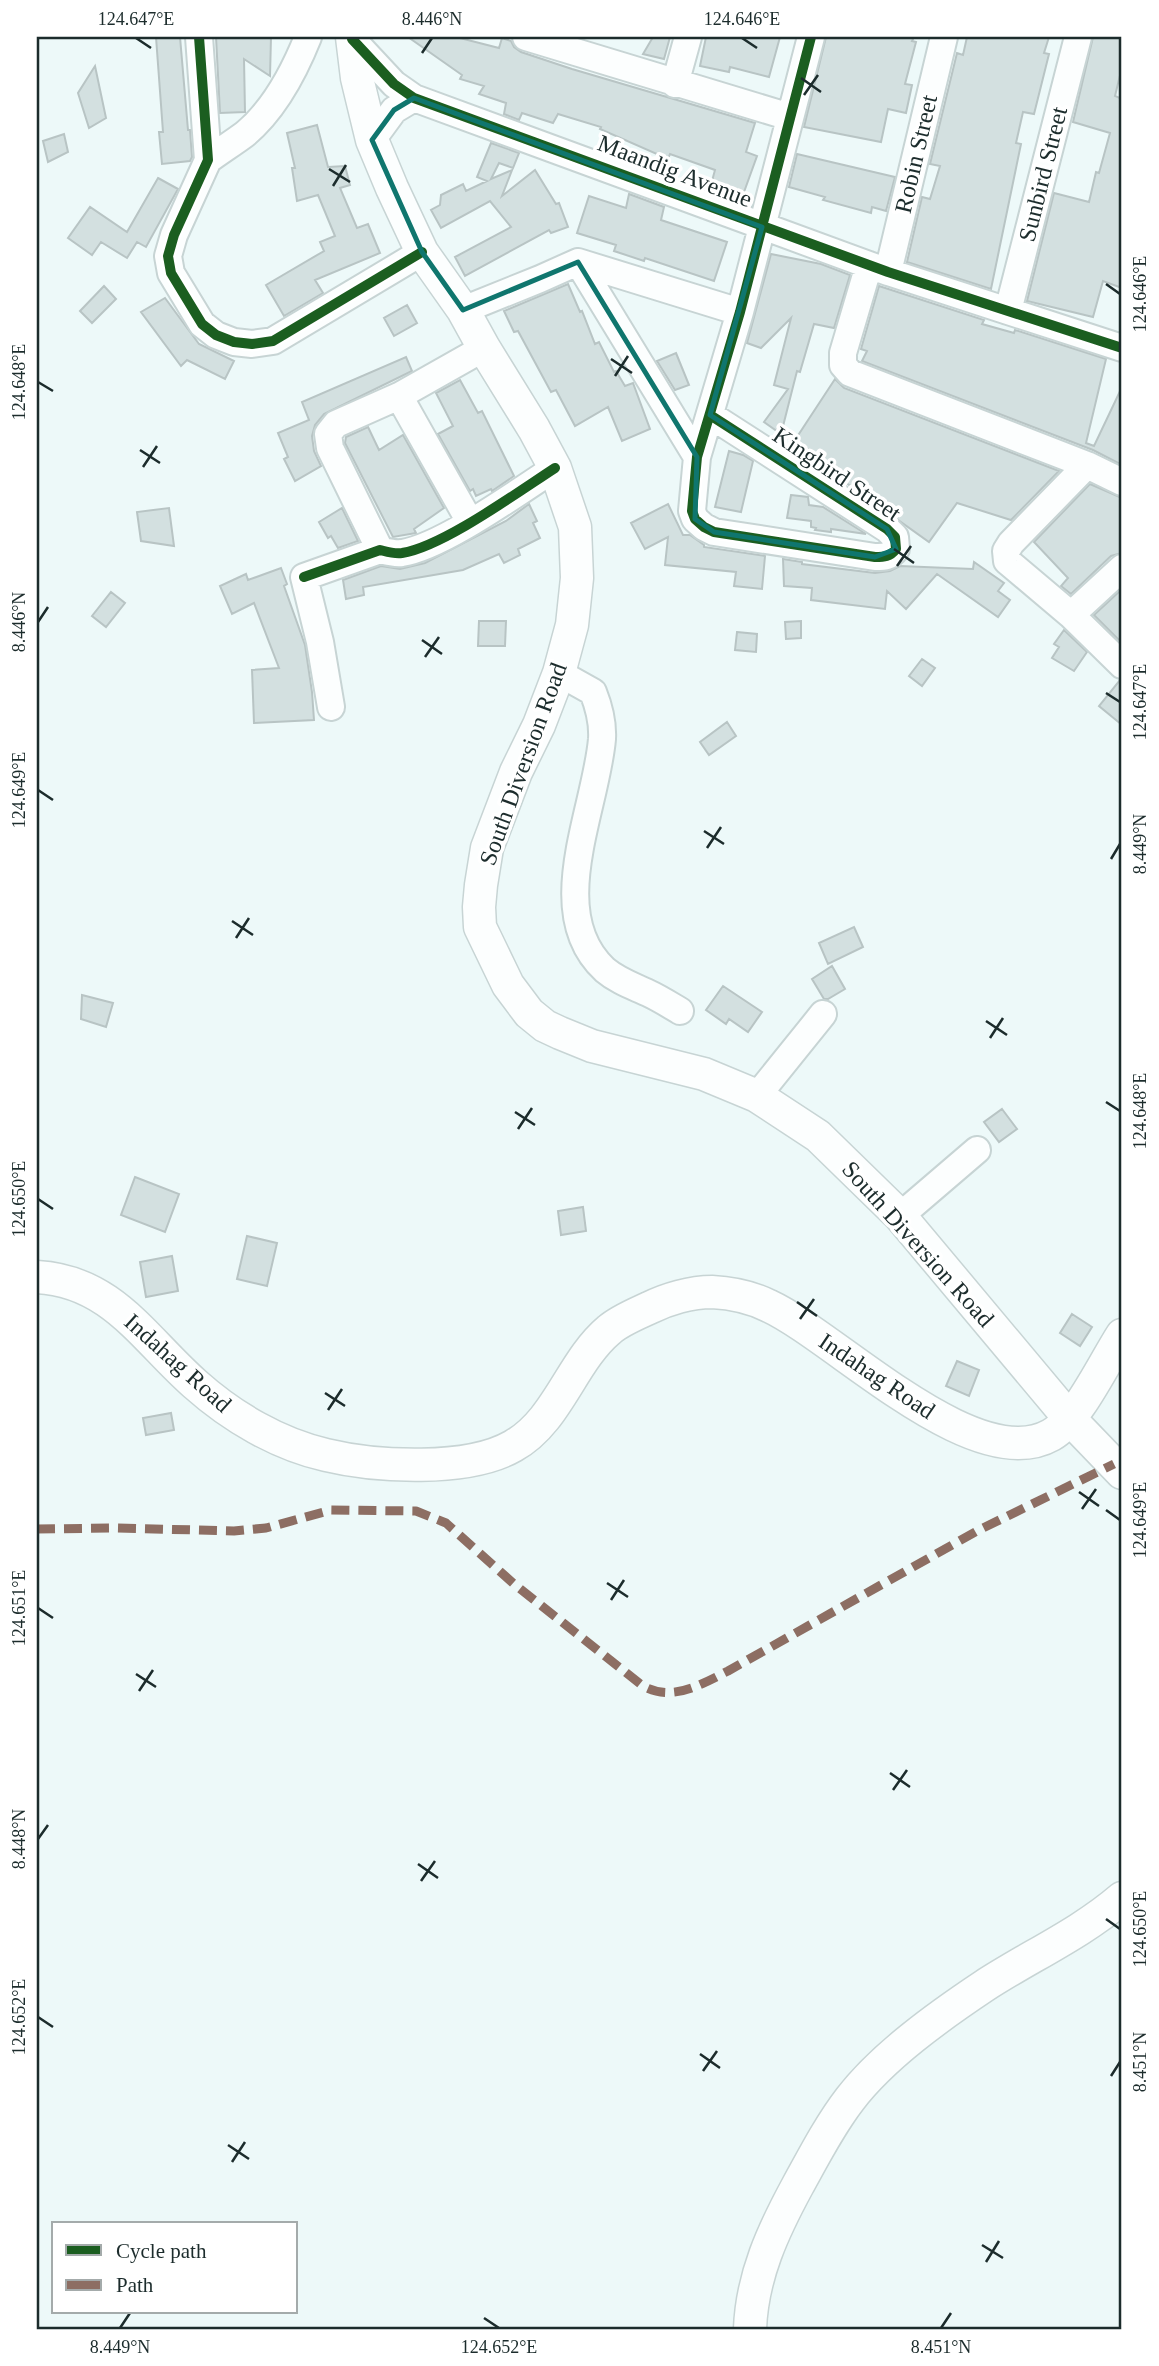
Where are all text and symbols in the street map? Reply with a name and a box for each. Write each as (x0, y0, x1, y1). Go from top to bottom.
text: 124.647°E (98, 9, 174, 29)
text: 8.446°N (402, 9, 462, 29)
text: 124.646°E (704, 9, 780, 29)
street label: Robin Street (890, 92, 942, 216)
street label: Sunbird Street (1014, 104, 1072, 244)
street label: Maandig Avenue (594, 130, 756, 212)
text: 124.646°E (1130, 256, 1150, 332)
text: 124.648°E (9, 344, 29, 420)
street label: Kingbird Street (768, 422, 906, 527)
text: 8.446°N (9, 592, 29, 652)
street label: South Diversion Road (474, 659, 572, 869)
text: 124.647°E (1130, 664, 1150, 740)
text: 124.649°E (9, 752, 29, 828)
text: 8.449°N (1130, 814, 1150, 874)
text: 124.648°E (1130, 1073, 1150, 1149)
street label: South Diversion Road (837, 1156, 999, 1332)
text: 124.650°E (9, 1161, 29, 1237)
street label: Indahag Road (120, 1309, 236, 1417)
street label: Indahag Road (814, 1328, 940, 1424)
text: 124.649°E (1130, 1482, 1150, 1558)
text: 124.651°E (9, 1570, 29, 1646)
text: 8.448°N (9, 1809, 29, 1869)
text: 124.650°E (1130, 1891, 1150, 1967)
text: 124.652°E (9, 1979, 29, 2055)
text: 8.451°N (1130, 2032, 1150, 2092)
legend (52, 2222, 298, 2314)
text: Cycle path (116, 2239, 207, 2263)
text: Path (116, 2273, 154, 2297)
text: 8.449°N (90, 2337, 150, 2357)
text: 124.652°E (461, 2337, 537, 2357)
text: 8.451°N (911, 2337, 971, 2357)

